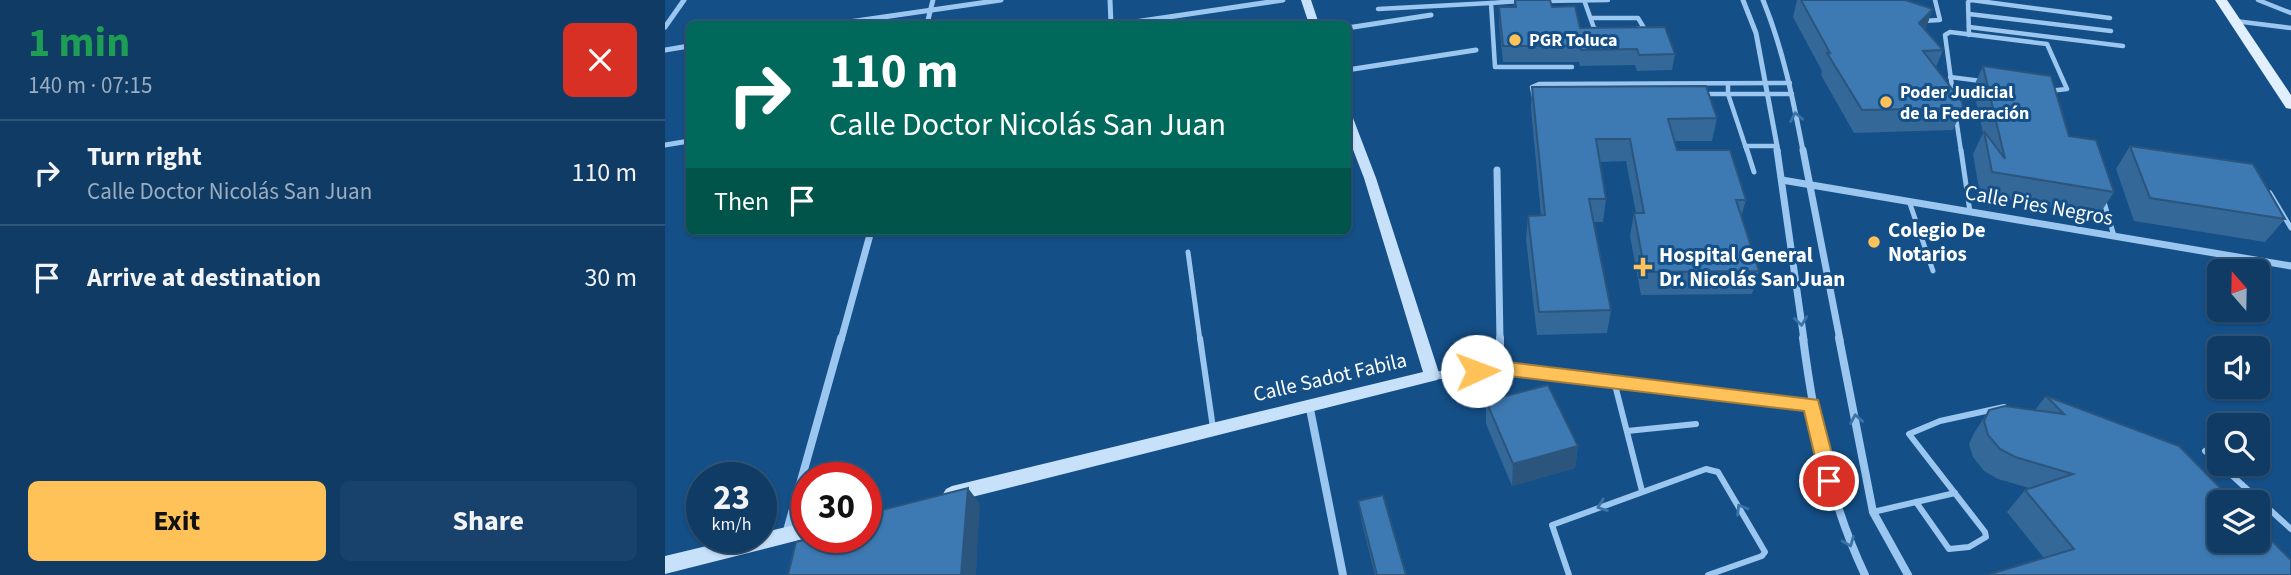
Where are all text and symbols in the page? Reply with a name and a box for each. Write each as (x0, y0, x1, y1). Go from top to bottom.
text: 1 min (28, 13, 130, 73)
button: close (563, 23, 637, 97)
place label: PGR Toluca (1529, 28, 1618, 53)
marker: PGR Toluca (1507, 32, 1523, 48)
text: 110 m (829, 37, 958, 107)
icon: right (714, 49, 805, 140)
text: 140 m · 07:15 (28, 69, 152, 102)
place label: Poder Judicial de la Federación (1900, 80, 2029, 126)
marker: Poder Judicial de la Federación (1878, 94, 1894, 110)
text: Calle Doctor Nicolás San Juan (829, 102, 1226, 148)
one-way arrow (1790, 111, 1805, 123)
text: Turn right (87, 138, 202, 175)
icon: right (28, 154, 66, 192)
text: 110 m (571, 154, 637, 191)
text: Calle Doctor Nicolás San Juan (87, 175, 372, 208)
street label: Calle Pies Negros (1963, 177, 2116, 233)
icon: arrive (783, 182, 821, 220)
text: Then (714, 183, 769, 220)
place label: Colegio De Notarios (1888, 215, 1986, 269)
marker: Colegio De Notarios (1866, 234, 1882, 250)
place label: Hospital General Dr. Nicolás San Juan (1659, 240, 1845, 294)
marker: Hospital General Dr. Nicolás San Juan (1633, 257, 1653, 277)
icon: arrive (28, 259, 66, 297)
text: Arrive at destination (87, 259, 321, 296)
text: 30 m (584, 259, 637, 296)
north arrow (2207, 259, 2270, 322)
map controls (2207, 259, 2270, 553)
one-way arrow (1793, 315, 1808, 326)
position arrow (1440, 334, 1514, 408)
button: sound (2207, 336, 2270, 399)
street label: Calle Sadot Fabila (1250, 345, 1410, 409)
button: search (2207, 413, 2270, 476)
one-way arrow (1849, 414, 1864, 425)
pin (1799, 451, 1859, 511)
speed limit sign: 30 (791, 462, 882, 553)
icon: arrive (1810, 462, 1848, 500)
text: 23 (713, 473, 750, 523)
button: Exit (28, 481, 326, 561)
button: Share (340, 481, 637, 561)
button: layers (2207, 490, 2270, 553)
one-way arrow (1596, 498, 1608, 512)
one-way arrow (1736, 504, 1749, 517)
text: km/h (712, 512, 751, 537)
one-way arrow (1841, 535, 1855, 547)

